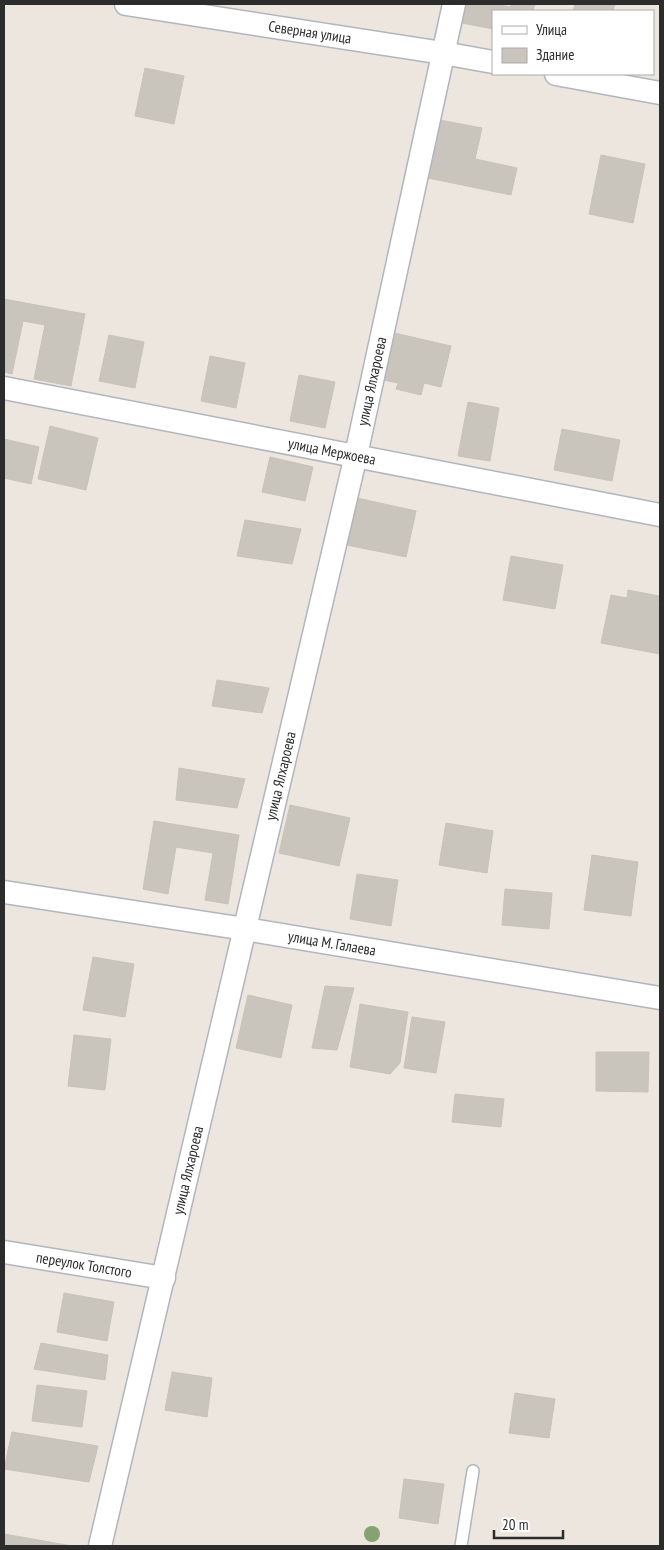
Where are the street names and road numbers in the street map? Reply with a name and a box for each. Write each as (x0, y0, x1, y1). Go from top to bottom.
street label: Северная улица (267, 16, 353, 48)
street label: улица Ялхароева (353, 335, 390, 427)
street label: улица Мержоева (287, 433, 377, 469)
street label: улица Ялхароева (261, 730, 300, 822)
street label: улица М. Галаева (287, 926, 377, 960)
street label: улица Ялхароева (168, 1124, 207, 1216)
street label: переулок Толстого (35, 1247, 133, 1282)

